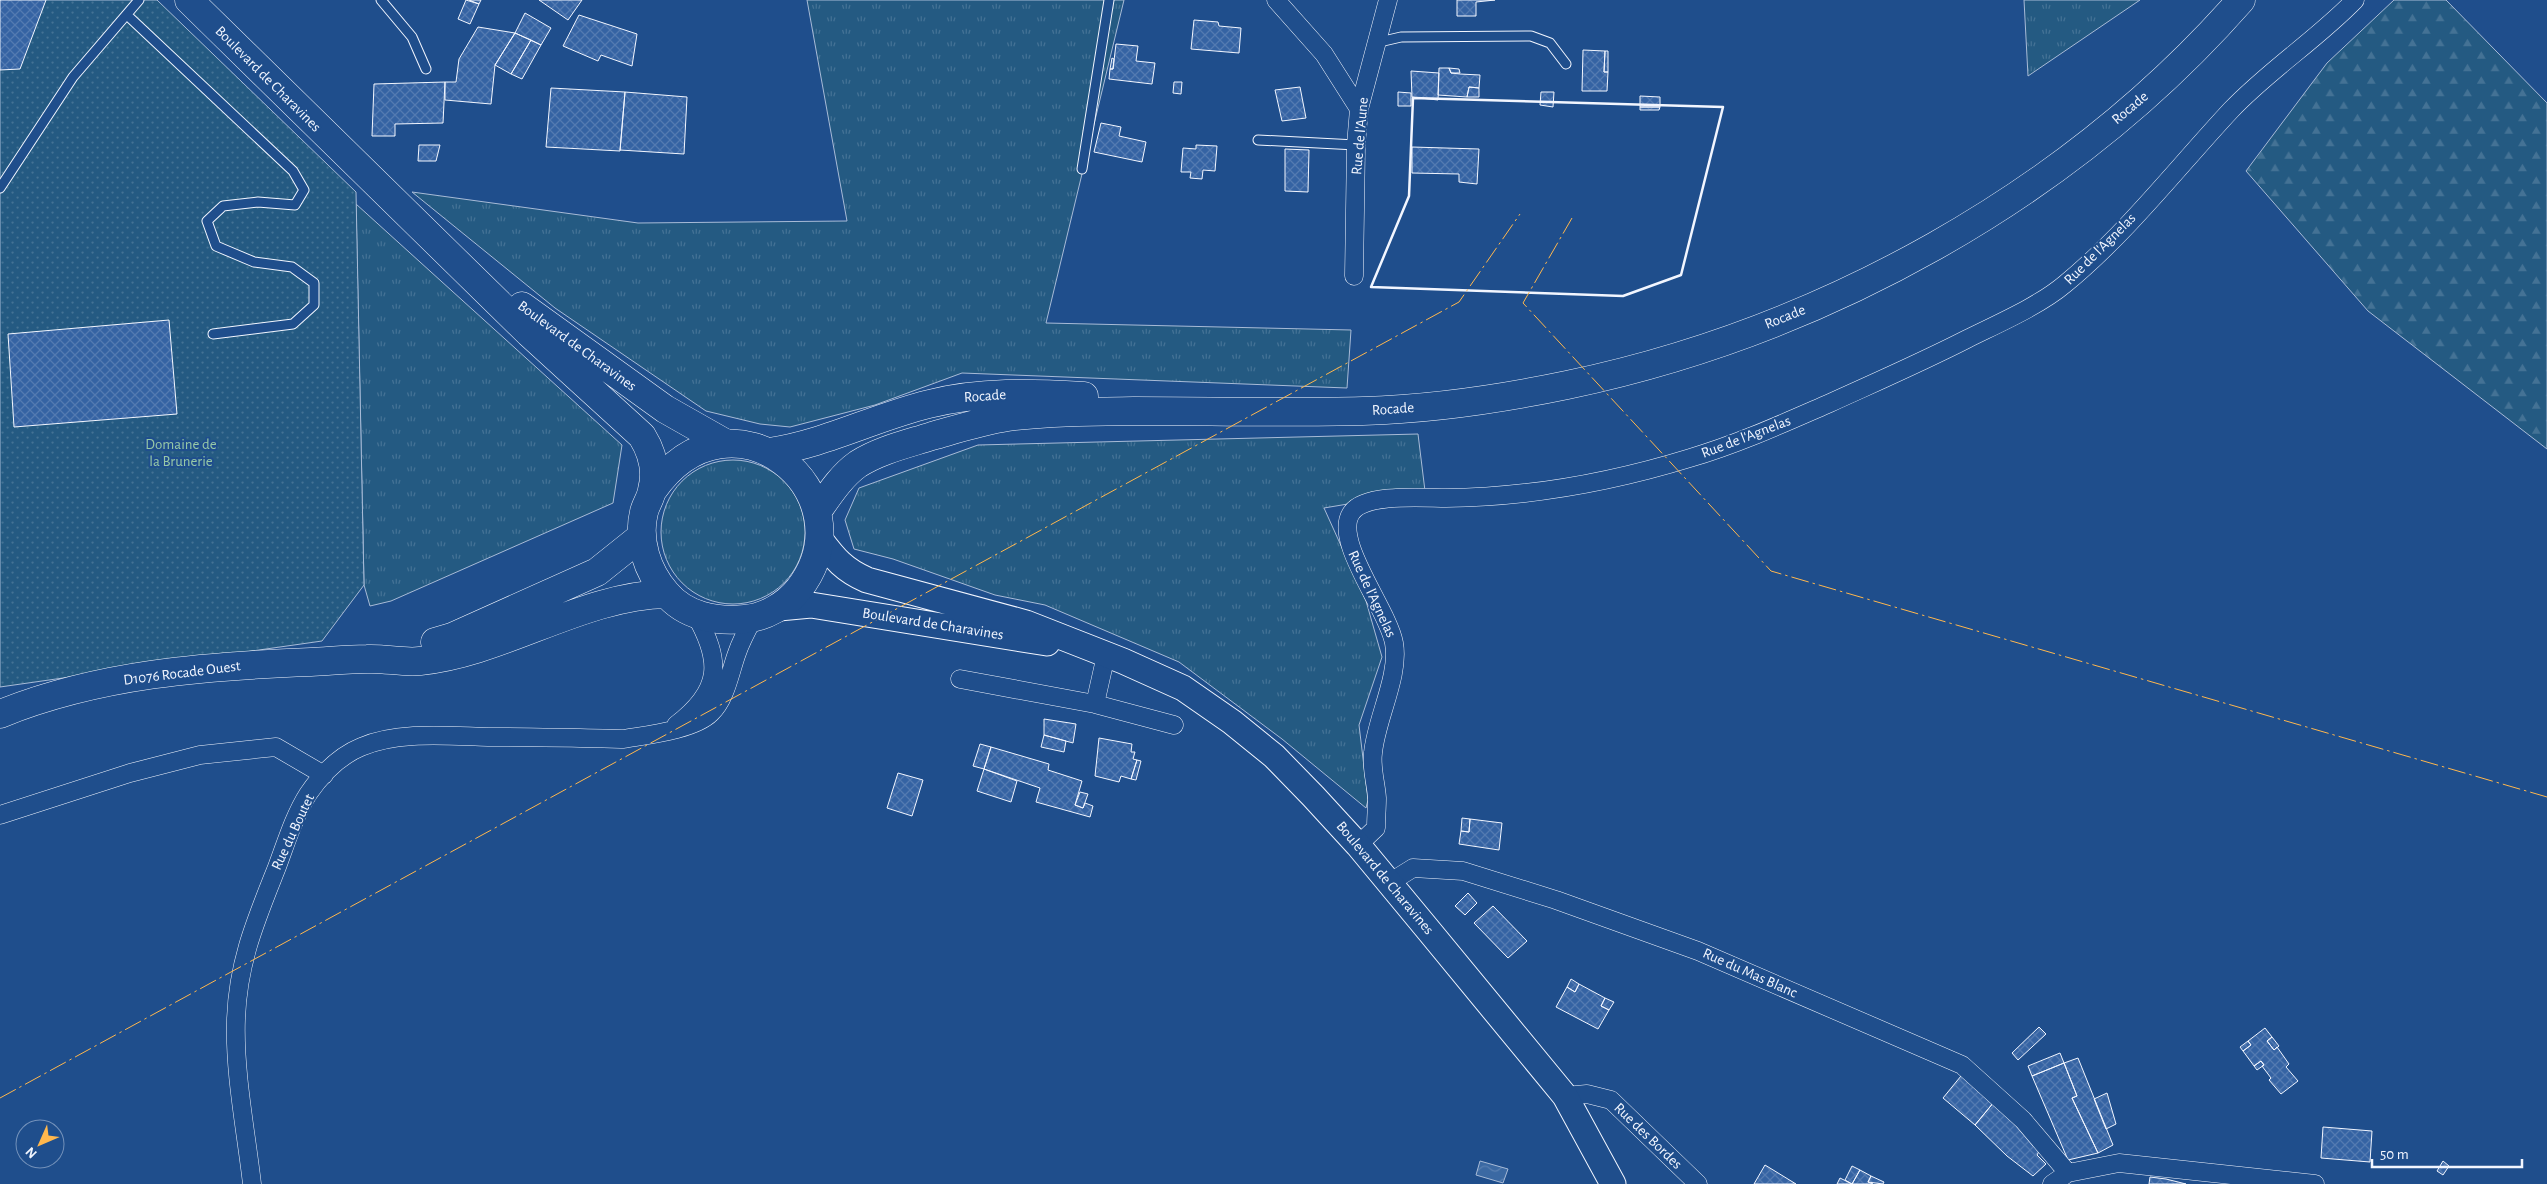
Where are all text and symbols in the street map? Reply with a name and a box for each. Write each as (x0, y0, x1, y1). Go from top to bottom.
street label: Boulevard de Charavines (212, 23, 324, 135)
street label: Rocade (2109, 89, 2151, 127)
street label: Rue de l'Aune (1349, 96, 1371, 176)
street label: Rue de l'Agnelas (2061, 210, 2139, 288)
street label: Boulevard de Charavines (515, 298, 639, 394)
street label: Rocade (1763, 302, 1808, 332)
street label: Rocade (963, 387, 1007, 405)
street label: Rocade (1371, 400, 1415, 418)
street label: Rue de l'Agnelas (1699, 413, 1793, 461)
park label: Domaine de la Brunerie (145, 437, 217, 469)
street label: Rue de l'Agnelas (1345, 548, 1399, 640)
street label: Boulevard de Charavines (861, 605, 1005, 643)
street label: D1076 Rocade Ouest (123, 658, 242, 688)
street label: Rue du Boutet (269, 791, 317, 872)
street label: Boulevard de Charavines (1333, 819, 1437, 937)
street label: Rue du Mas Blanc (1701, 945, 1800, 1001)
street label: Rue des Bordes (1611, 1100, 1685, 1172)
north arrow (15, 1119, 65, 1169)
scale bar (2372, 1136, 2522, 1168)
text: N (23, 1144, 40, 1161)
text: 50 m (2380, 1147, 2409, 1162)

